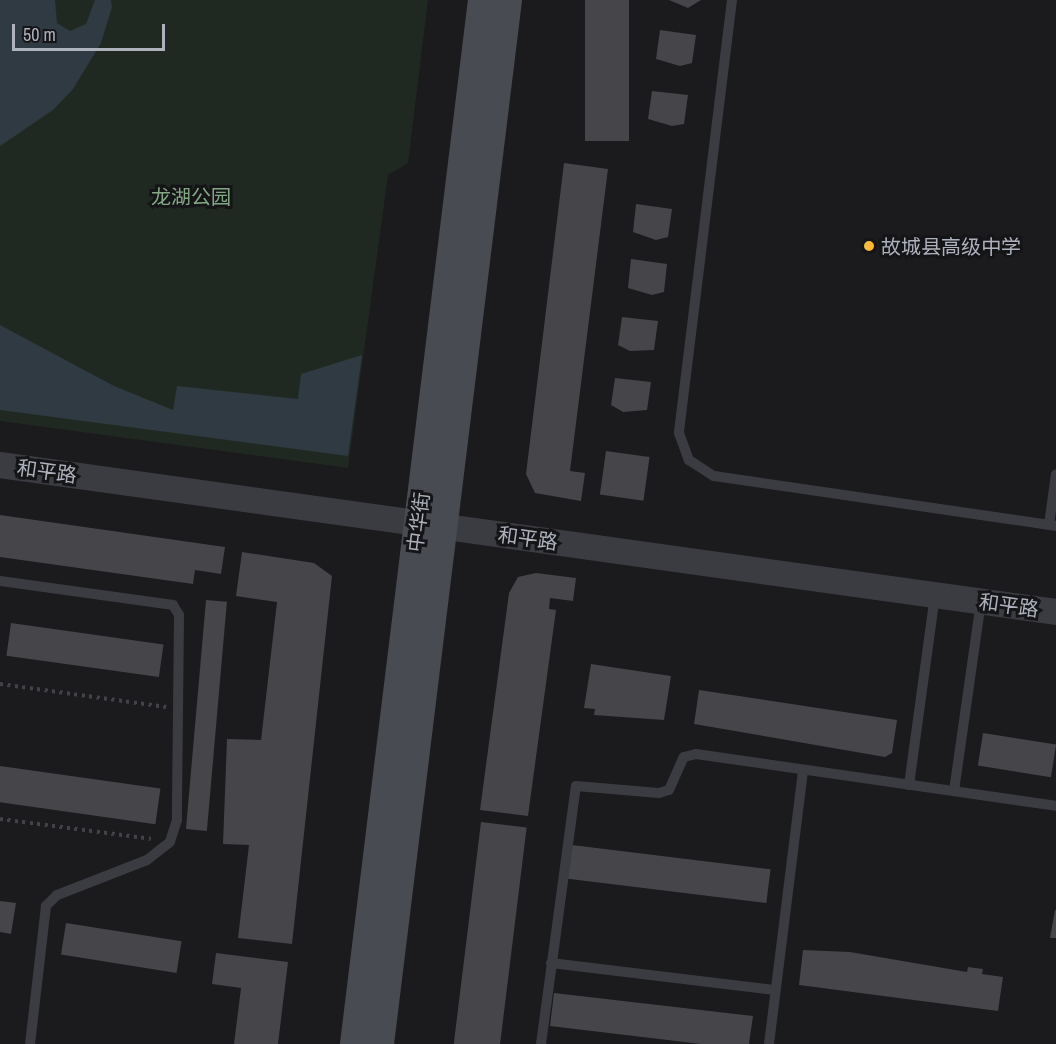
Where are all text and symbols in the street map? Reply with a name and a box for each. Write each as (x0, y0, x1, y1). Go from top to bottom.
scale bar (15, 12, 168, 50)
text: 50 m (23, 22, 56, 47)
park label: 龙湖公园 (151, 184, 231, 208)
place label: 故城县高级中学 (881, 234, 1021, 258)
marker: 故城县高级中学 (862, 239, 876, 253)
street label: 和平路 (16, 455, 78, 487)
street label: 中华街 (402, 491, 434, 553)
street label: 和平路 (497, 522, 559, 554)
street label: 和平路 (978, 589, 1040, 621)

